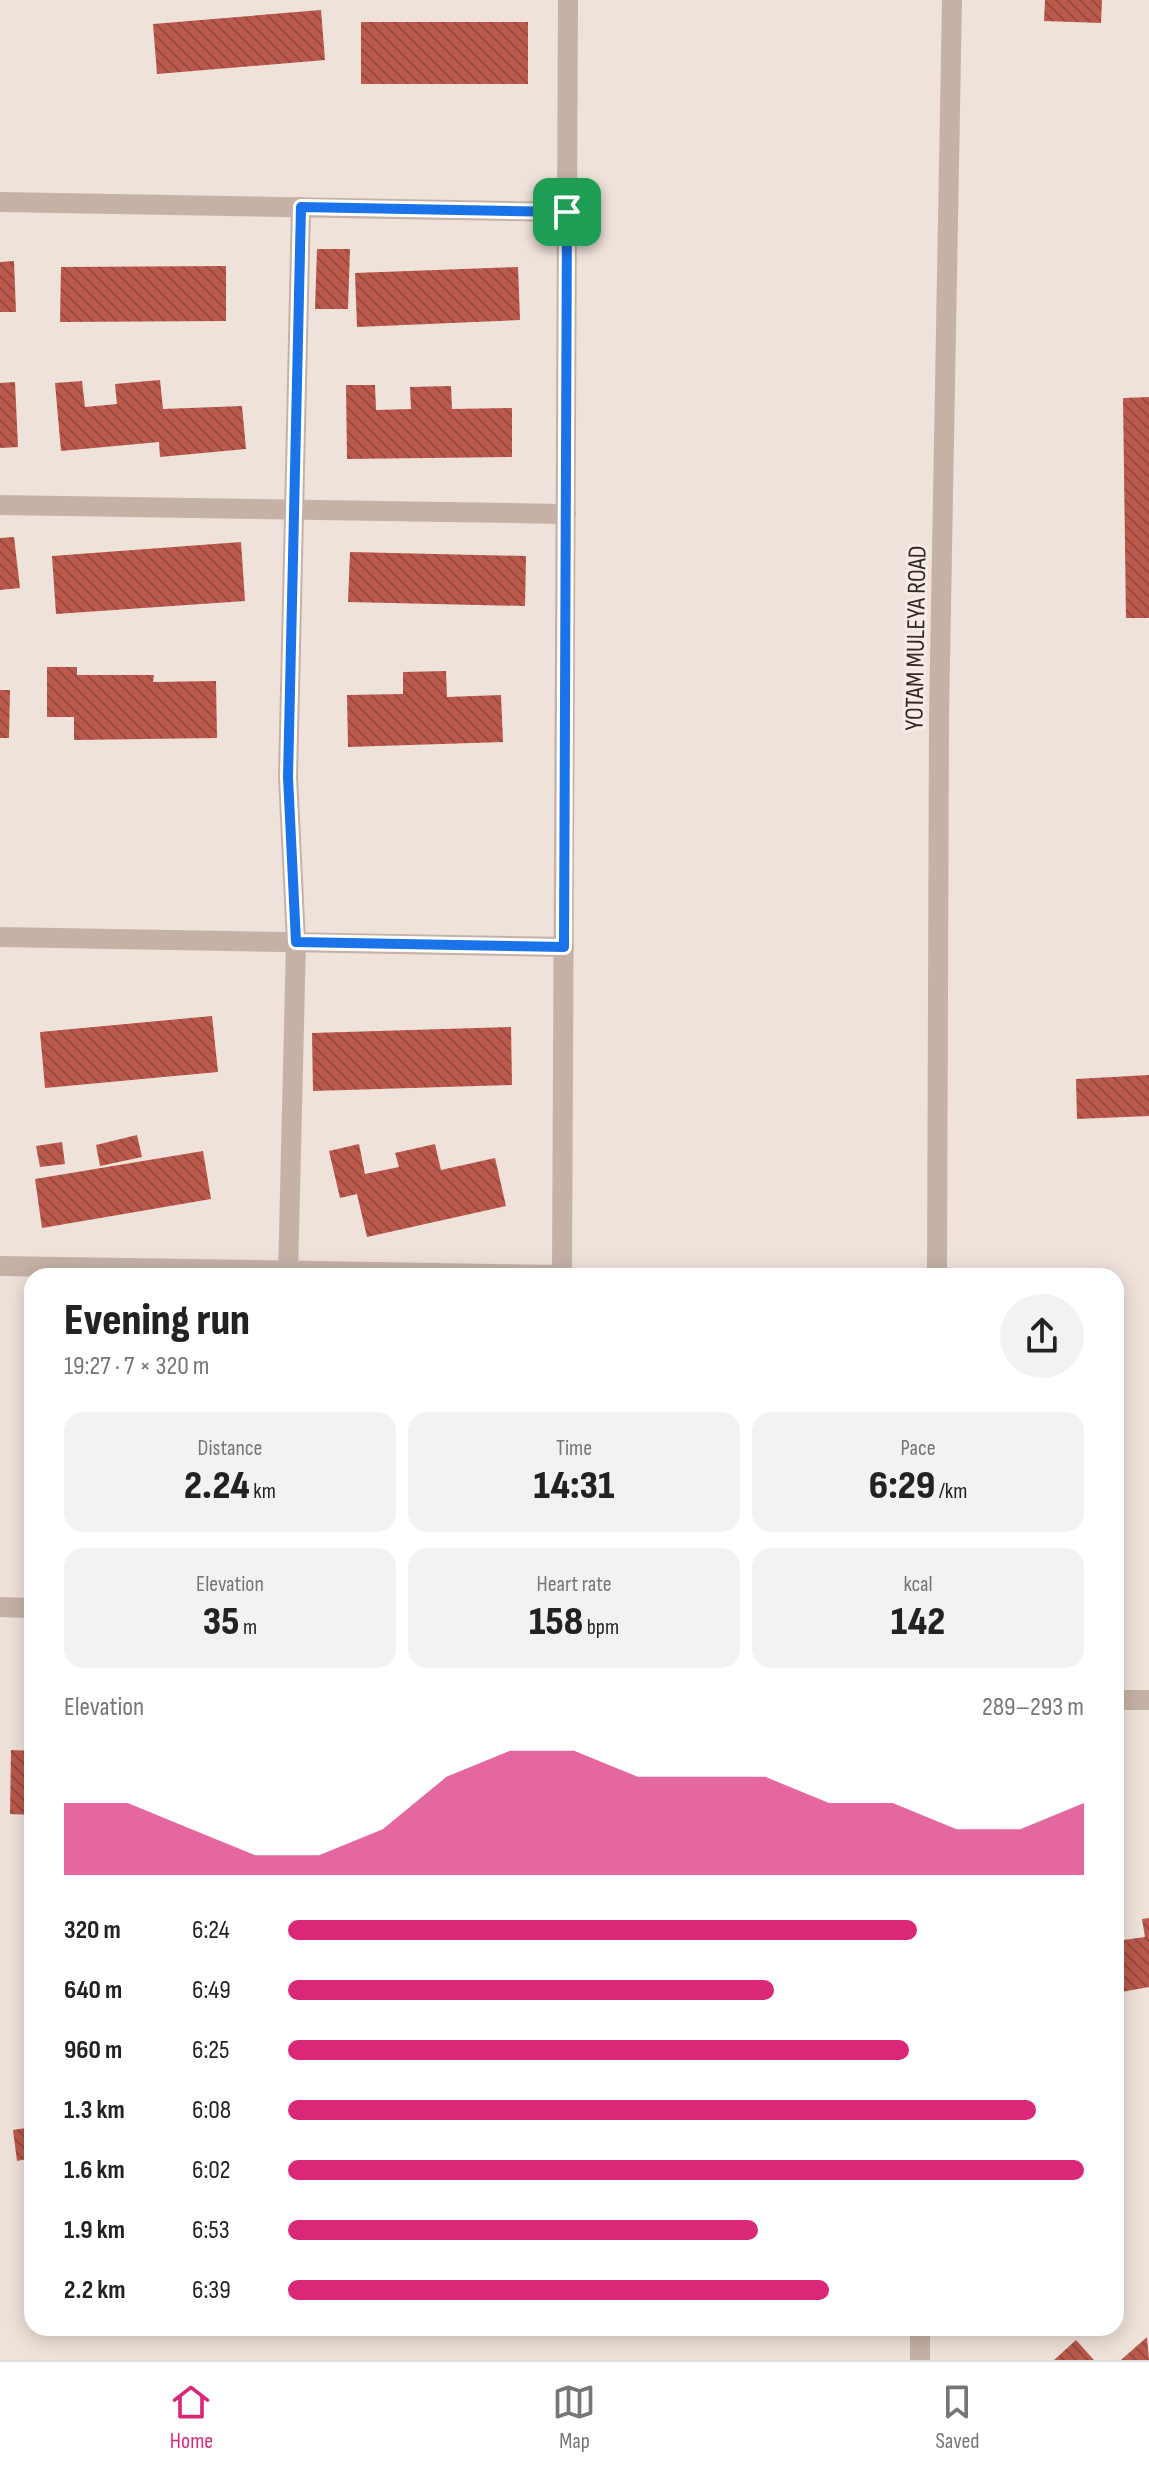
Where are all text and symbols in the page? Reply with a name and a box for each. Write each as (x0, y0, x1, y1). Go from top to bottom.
pin (533, 178, 601, 246)
icon: arrive (545, 190, 589, 234)
street label: YOTAM MULEYA ROAD (899, 545, 934, 731)
text: Evening run (64, 1294, 250, 1347)
button: share (1000, 1294, 1084, 1378)
text: 19:27 · 7 × 320 m (64, 1351, 210, 1382)
text: Distance (198, 1435, 262, 1462)
text: Time (556, 1435, 592, 1462)
text: Pace (900, 1435, 936, 1462)
text: 2.24 (184, 1462, 250, 1510)
text: 14:31 (534, 1462, 614, 1510)
text: 6:29 (869, 1462, 935, 1510)
text: km (250, 1478, 276, 1505)
text: /km (935, 1478, 967, 1505)
text: Elevation (196, 1571, 264, 1598)
text: Heart rate (536, 1571, 612, 1598)
text: kcal (903, 1571, 933, 1598)
text: 35 (203, 1598, 240, 1646)
text: 158 (529, 1598, 583, 1646)
text: 142 (891, 1598, 945, 1646)
text: m (240, 1614, 257, 1641)
text: bpm (583, 1614, 619, 1641)
text: Elevation (64, 1692, 144, 1723)
text: 289–293 m (982, 1692, 1084, 1723)
text: 320 m (64, 1915, 121, 1946)
text: 6:24 (192, 1915, 230, 1946)
text: 640 m (64, 1975, 122, 2006)
text: 6:49 (192, 1975, 231, 2006)
text: 960 m (64, 2035, 122, 2066)
text: 6:25 (192, 2035, 229, 2066)
text: 1.3 km (64, 2095, 125, 2126)
text: 6:08 (192, 2095, 231, 2126)
text: 1.6 km (64, 2155, 125, 2186)
text: 6:02 (192, 2155, 231, 2186)
text: 1.9 km (64, 2215, 125, 2246)
text: 6:53 (192, 2215, 230, 2246)
text: 2.2 km (64, 2275, 126, 2306)
text: 6:39 (192, 2275, 231, 2306)
tab: Home (169, 2380, 213, 2455)
tab: Map (552, 2380, 596, 2455)
tab: Saved (935, 2380, 980, 2455)

